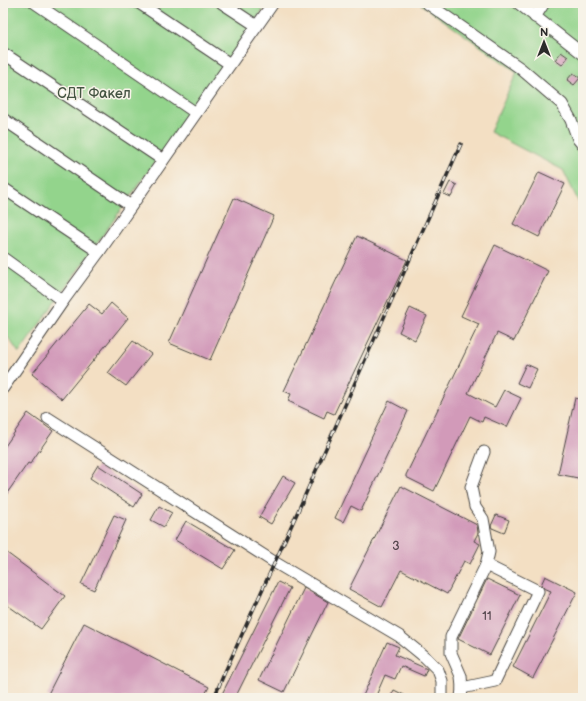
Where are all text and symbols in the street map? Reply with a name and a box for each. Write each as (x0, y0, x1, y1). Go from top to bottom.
north arrow (524, 22, 564, 62)
text: N (540, 26, 548, 39)
park label: СДТ Факел (57, 85, 131, 102)
house number: 3 (392, 539, 400, 554)
house number: 11 (482, 609, 492, 624)

